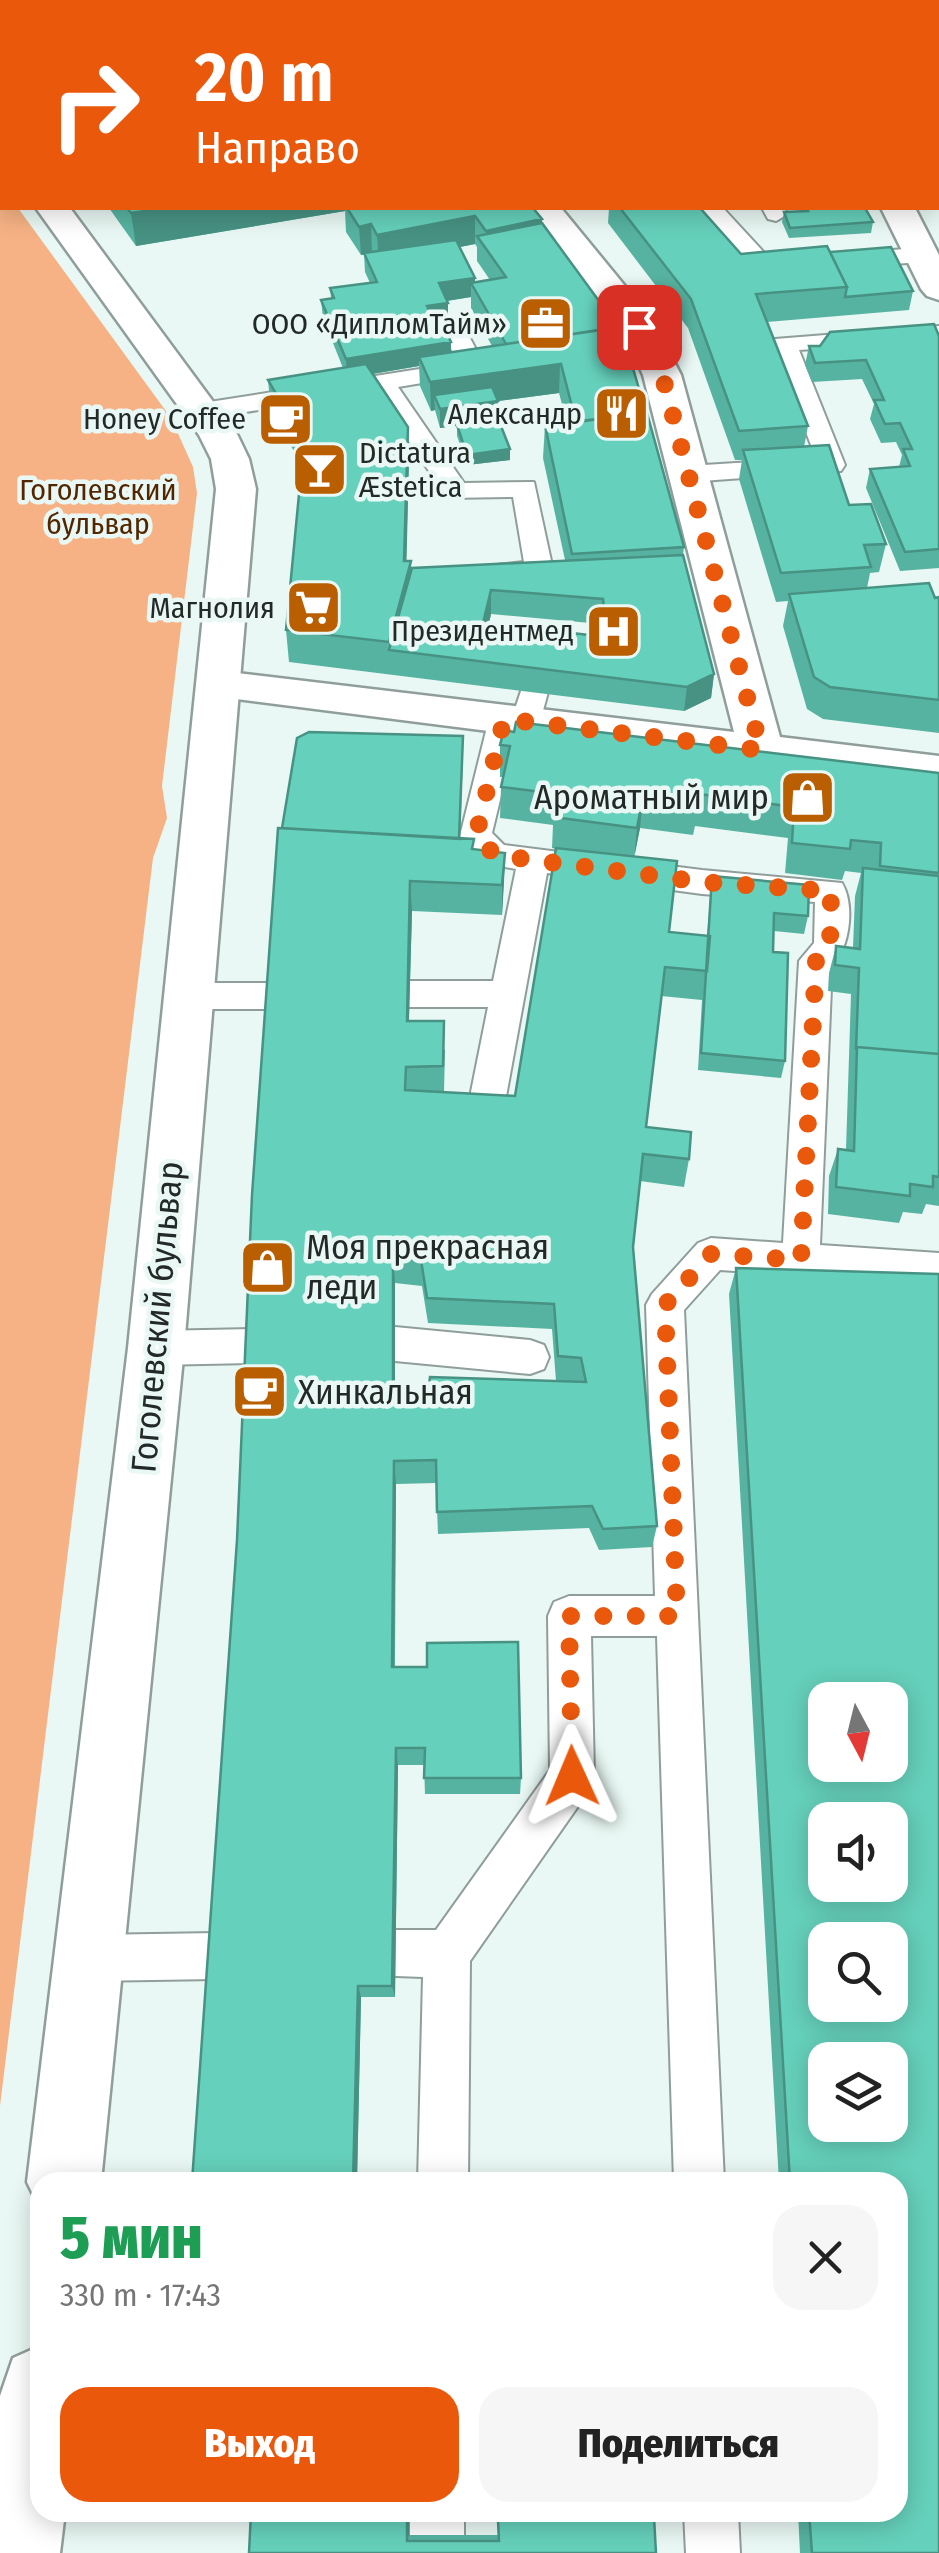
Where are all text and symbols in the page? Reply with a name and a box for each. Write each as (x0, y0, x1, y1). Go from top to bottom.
text: 20 m (195, 36, 334, 120)
icon: right (30, 40, 160, 170)
text: Направо (195, 121, 360, 175)
pin (597, 285, 682, 370)
office icon: ООО «ДипломТайм» (516, 294, 576, 354)
icon: arrive (612, 300, 667, 355)
place label: ООО «ДипломТайм» (252, 306, 507, 342)
restaurant icon: Александр (591, 384, 651, 444)
cafe icon: Honey Coffee (255, 389, 315, 449)
place label: Александр (448, 396, 582, 432)
place label: Honey Coffee (83, 401, 246, 437)
place label: Dictatura Æstetica (358, 435, 471, 505)
bar icon: Dictatura Æstetica (290, 440, 350, 500)
park label: Гоголевский бульвар (19, 472, 177, 542)
supermarket icon: Магнолия (284, 578, 344, 638)
place label: Магнолия (149, 590, 275, 626)
hospital icon: Президентмед (583, 601, 643, 661)
place label: Президентмед (391, 613, 574, 649)
shop icon: Ароматный мир (778, 767, 838, 827)
place label: Ароматный мир (534, 776, 769, 818)
street label: Гоголевский бульвар (122, 1160, 192, 1474)
place label: Моя прекрасная леди (306, 1226, 549, 1308)
shop icon: Моя прекрасная леди (237, 1237, 297, 1297)
cafe icon: Хинкальная (229, 1362, 289, 1422)
place label: Хинкальная (298, 1371, 473, 1413)
north arrow (808, 1682, 908, 1782)
map controls (808, 1682, 908, 2142)
position arrow (520, 1724, 624, 1828)
button: sound (808, 1802, 908, 1902)
button: search (808, 1922, 908, 2022)
button: layers (808, 2042, 908, 2142)
text: 5 мин (60, 2202, 203, 2274)
button: close (773, 2205, 878, 2310)
text: 330 m · 17:43 (60, 2276, 221, 2314)
button: Выход (60, 2387, 459, 2502)
button: Поделиться (479, 2387, 878, 2502)

